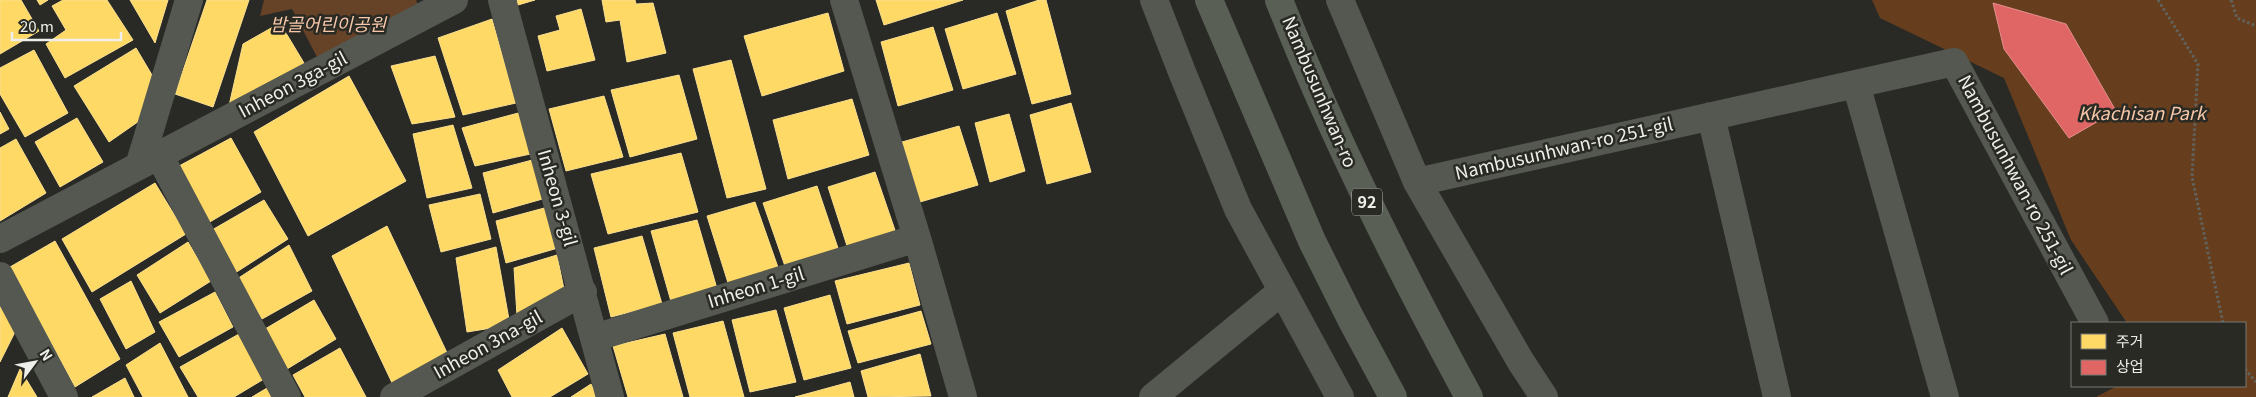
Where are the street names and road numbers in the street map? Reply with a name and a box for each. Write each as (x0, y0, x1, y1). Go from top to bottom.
street label: Nambusunhwan-ro (1277, 11, 1365, 171)
street label: Inheon 3ga-gil (233, 44, 351, 123)
street label: Nambusunhwan-ro 251-gil (1953, 70, 2081, 279)
street label: Nambusunhwan-ro 251-gil (1452, 109, 1675, 185)
street label: Inheon 3-gil (533, 146, 585, 249)
road number: 92 (1352, 188, 1382, 216)
street label: Inheon 1-gil (704, 259, 807, 313)
street label: Inheon 3na-gil (428, 303, 546, 384)

